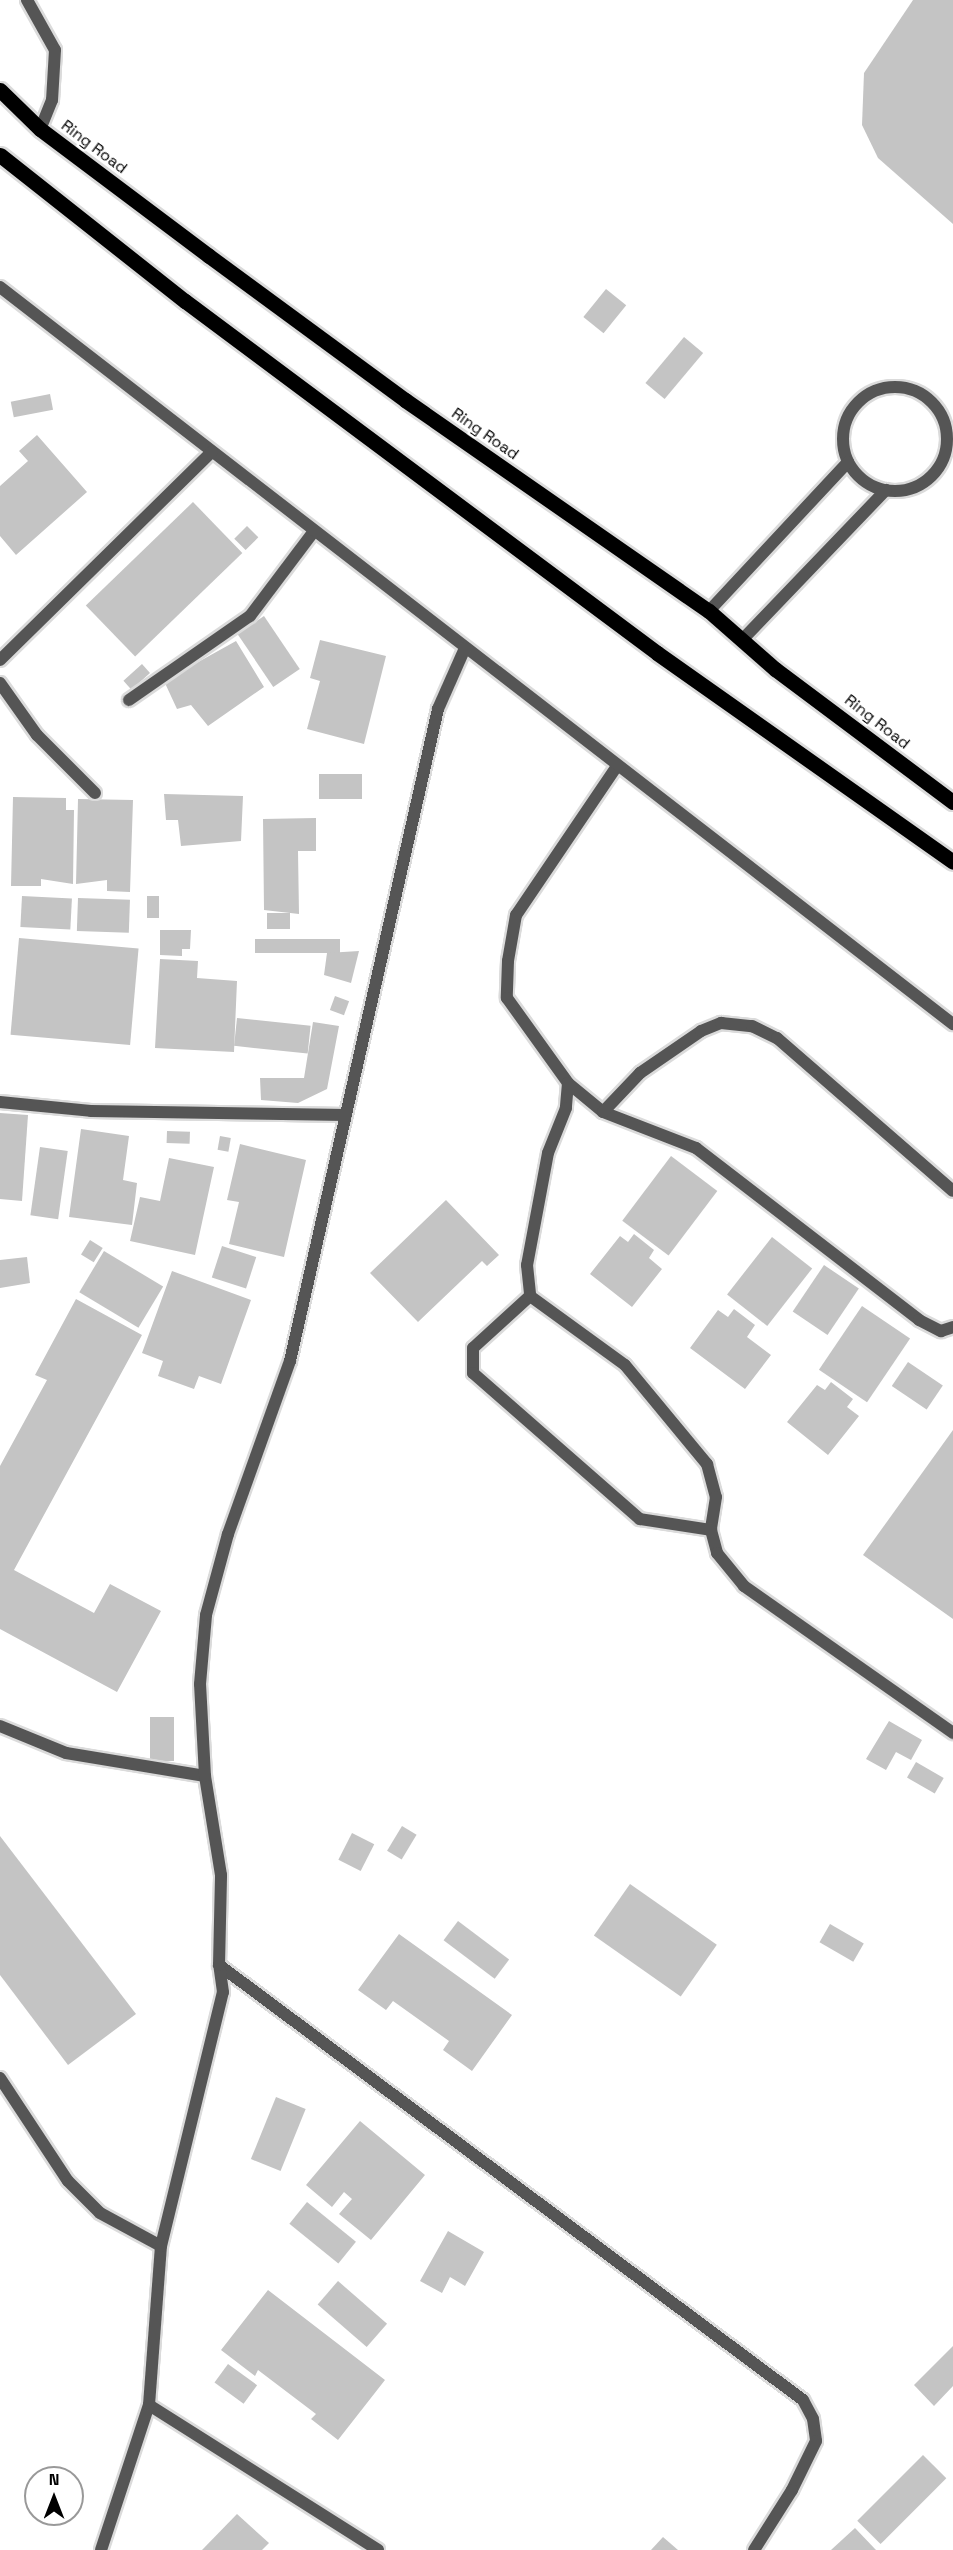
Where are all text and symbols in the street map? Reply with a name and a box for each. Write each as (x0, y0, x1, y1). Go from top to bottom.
street label: Ring Road (57, 116, 131, 178)
street label: Ring Road (448, 404, 522, 464)
street label: Ring Road (841, 691, 913, 753)
north arrow (24, 2466, 84, 2526)
text: N (49, 2469, 59, 2490)

